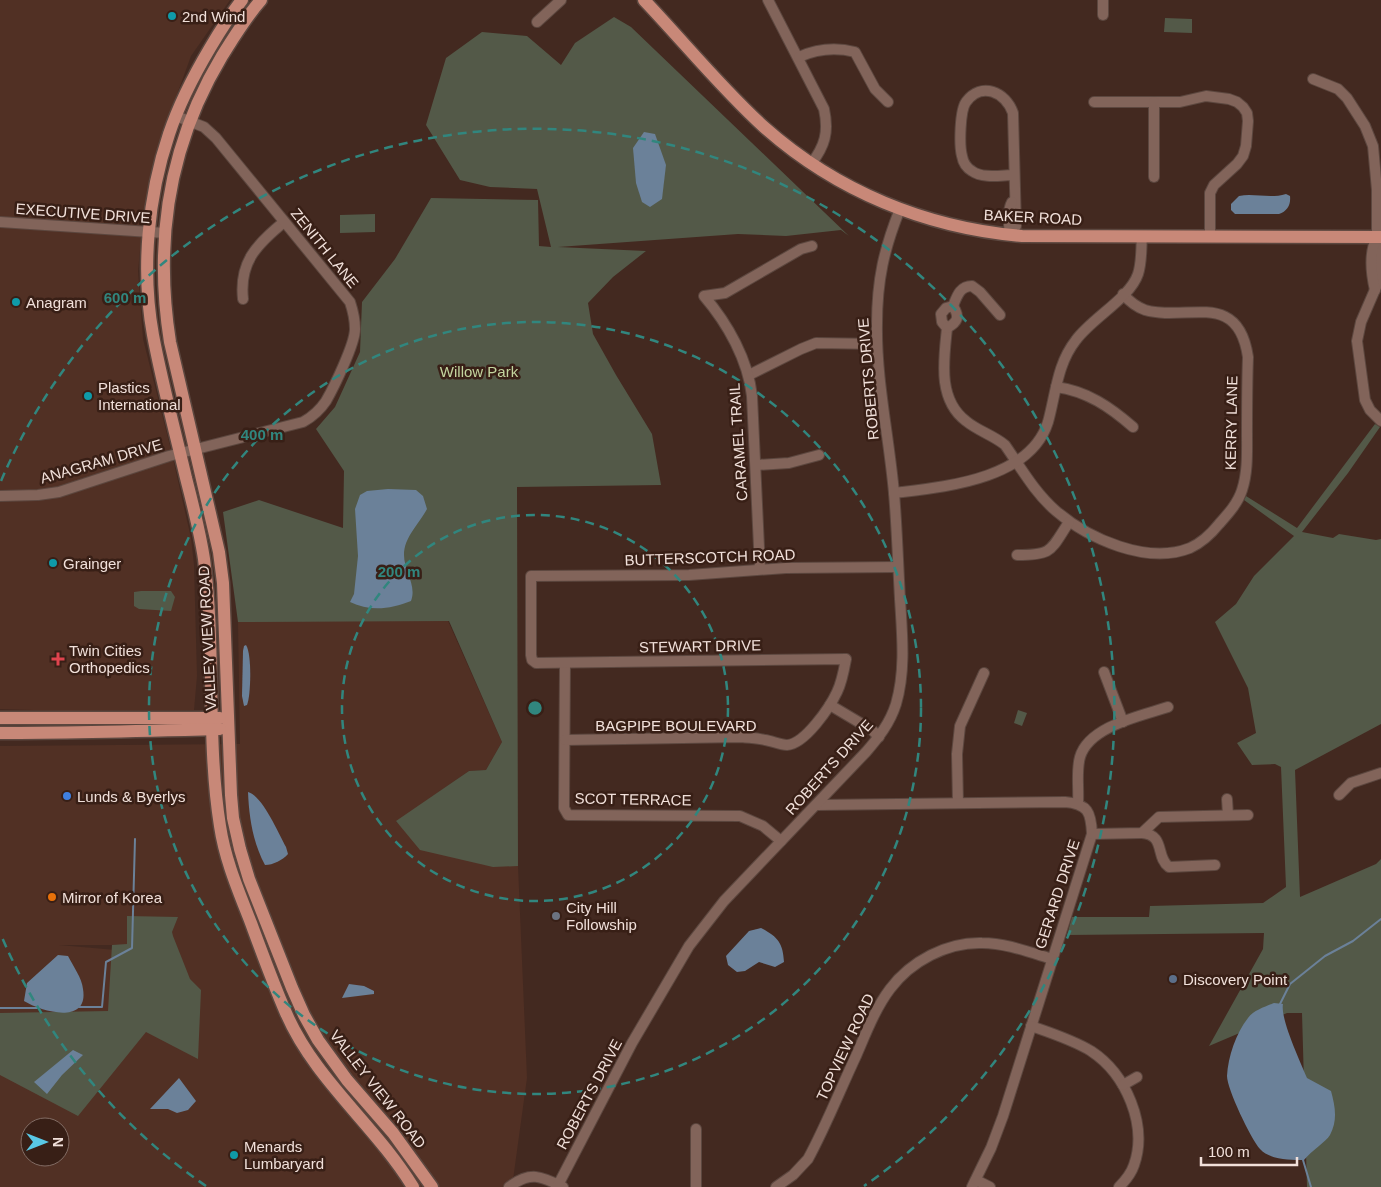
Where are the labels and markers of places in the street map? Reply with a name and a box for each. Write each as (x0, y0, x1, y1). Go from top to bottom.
place label: 2nd Wind (182, 8, 245, 25)
marker: 2nd Wind (166, 10, 178, 22)
place label: Anagram (26, 294, 87, 311)
marker: Anagram (10, 296, 22, 308)
place label: Plastics International (98, 379, 181, 413)
marker: Plastics International (82, 390, 94, 402)
place label: Grainger (63, 555, 121, 572)
marker: Grainger (47, 557, 59, 569)
place label: Twin Cities Orthopedics (69, 642, 150, 676)
marker: Twin Cities Orthopedics (51, 652, 65, 666)
centre of rings (526, 699, 544, 717)
place label: Lunds & Byerlys (77, 788, 185, 805)
marker: Lunds & Byerlys (61, 790, 73, 802)
place label: Mirror of Korea (62, 889, 163, 906)
marker: Mirror of Korea (46, 891, 58, 903)
place label: City Hill Followship (566, 899, 637, 933)
marker: City Hill Followship (550, 910, 562, 922)
place label: Discovery Point (1183, 971, 1288, 988)
marker: Discovery Point (1167, 973, 1179, 985)
place label: Menards Lumbaryard (244, 1138, 324, 1172)
marker: Menards Lumbaryard (228, 1149, 240, 1161)

